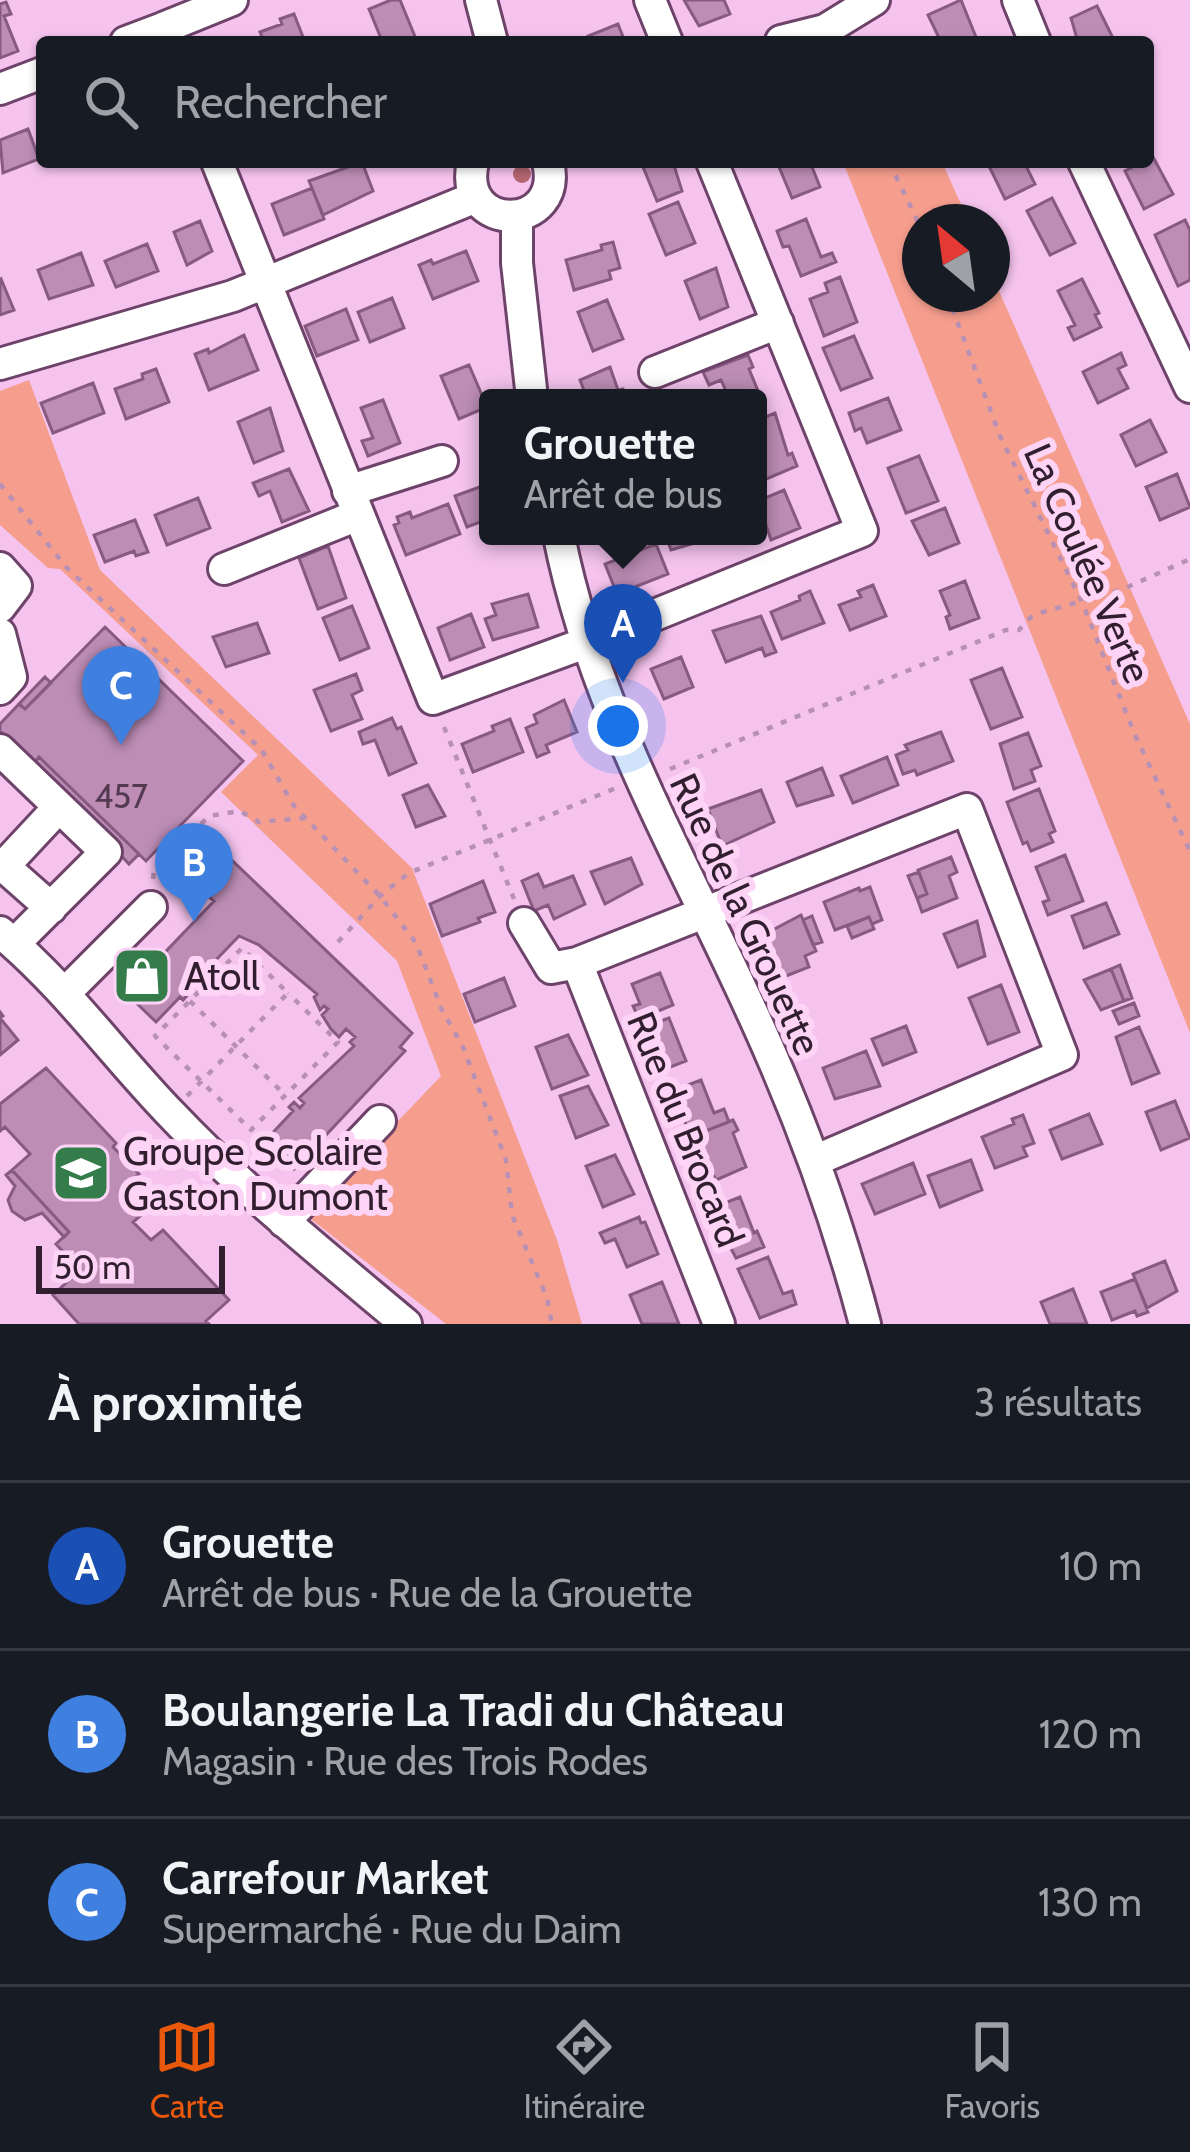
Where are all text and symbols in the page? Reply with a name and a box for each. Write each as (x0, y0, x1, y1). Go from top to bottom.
search box (36, 36, 1154, 168)
icon: search (78, 69, 144, 135)
text: Rechercher (174, 75, 387, 129)
north arrow (902, 204, 1010, 312)
popup (479, 389, 767, 545)
text: Grouette (524, 416, 695, 470)
street label: La Coulée Verte (1014, 436, 1162, 690)
text: Arrêt de bus (524, 470, 722, 518)
pin: A (584, 584, 662, 683)
pin: C (82, 646, 160, 745)
your location (588, 696, 648, 756)
street label: Rue de la Grouette (660, 766, 832, 1062)
house number: 457 (94, 776, 148, 816)
pin: B (155, 823, 233, 922)
shop icon: Atoll (111, 945, 173, 1007)
place label: Atoll (184, 952, 260, 1000)
street label: Rue du Brocard (617, 1004, 755, 1254)
place label: Groupe Scolaire Gaston Dumont (123, 1127, 388, 1220)
school or university icon: Groupe Scolaire Gaston Dumont (50, 1142, 112, 1204)
scale bar (36, 1240, 225, 1293)
text: 50 m (54, 1247, 131, 1287)
text: À proximité (48, 1371, 303, 1433)
text: 3 résultats (974, 1378, 1142, 1426)
text: Grouette (162, 1515, 334, 1569)
text: A (75, 1542, 99, 1590)
text: 10 m (1059, 1542, 1142, 1590)
text: Arrêt de bus · Rue de la Grouette (162, 1569, 693, 1617)
text: Boulangerie La Tradi du Château (162, 1683, 785, 1737)
text: B (75, 1710, 99, 1758)
text: 120 m (1039, 1710, 1142, 1758)
text: Magasin · Rue des Trois Rodes (162, 1737, 648, 1785)
text: Carrefour Market (162, 1851, 489, 1905)
text: C (75, 1878, 99, 1926)
text: 130 m (1038, 1878, 1142, 1926)
text: Supermarché · Rue du Daim (162, 1905, 622, 1953)
tab: Carte (150, 2014, 224, 2126)
tab: Itinéraire (524, 2014, 645, 2126)
tab: Favoris (944, 2014, 1040, 2126)

